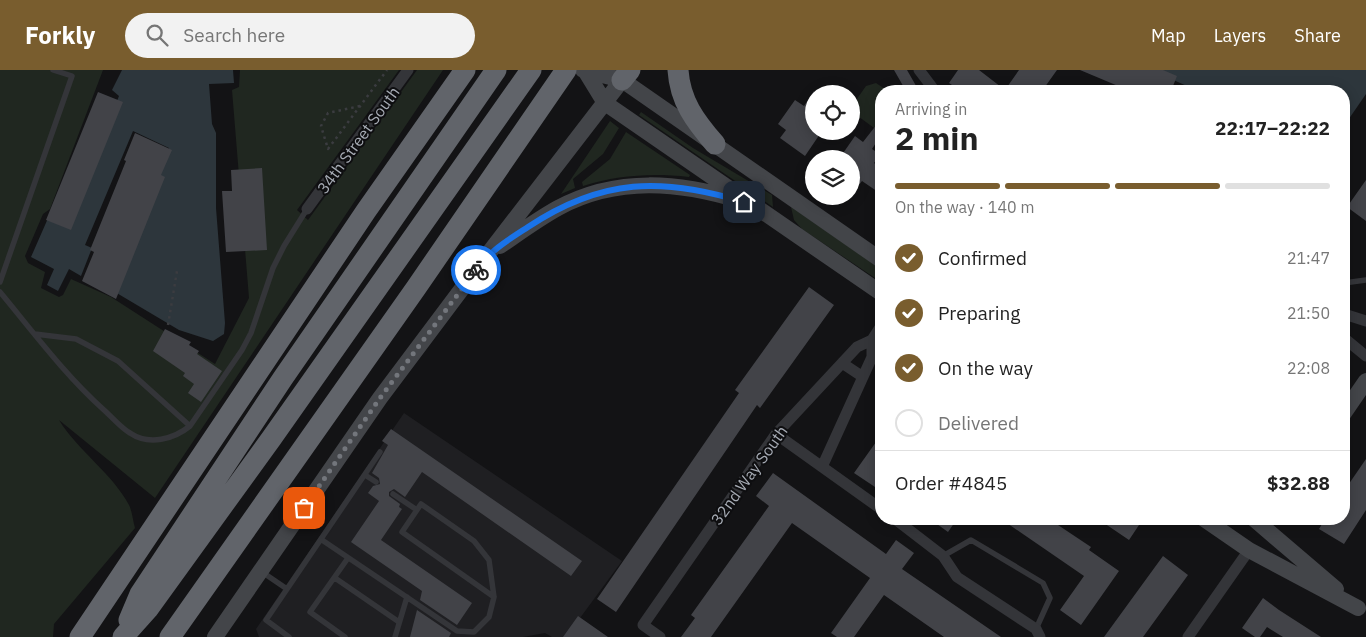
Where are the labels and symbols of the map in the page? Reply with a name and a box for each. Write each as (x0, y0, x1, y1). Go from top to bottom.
street label: 34th Street South (312, 83, 404, 197)
pin (723, 181, 765, 223)
courier (451, 245, 501, 295)
street label: 32nd Way South (706, 422, 792, 528)
pin (283, 487, 325, 529)

